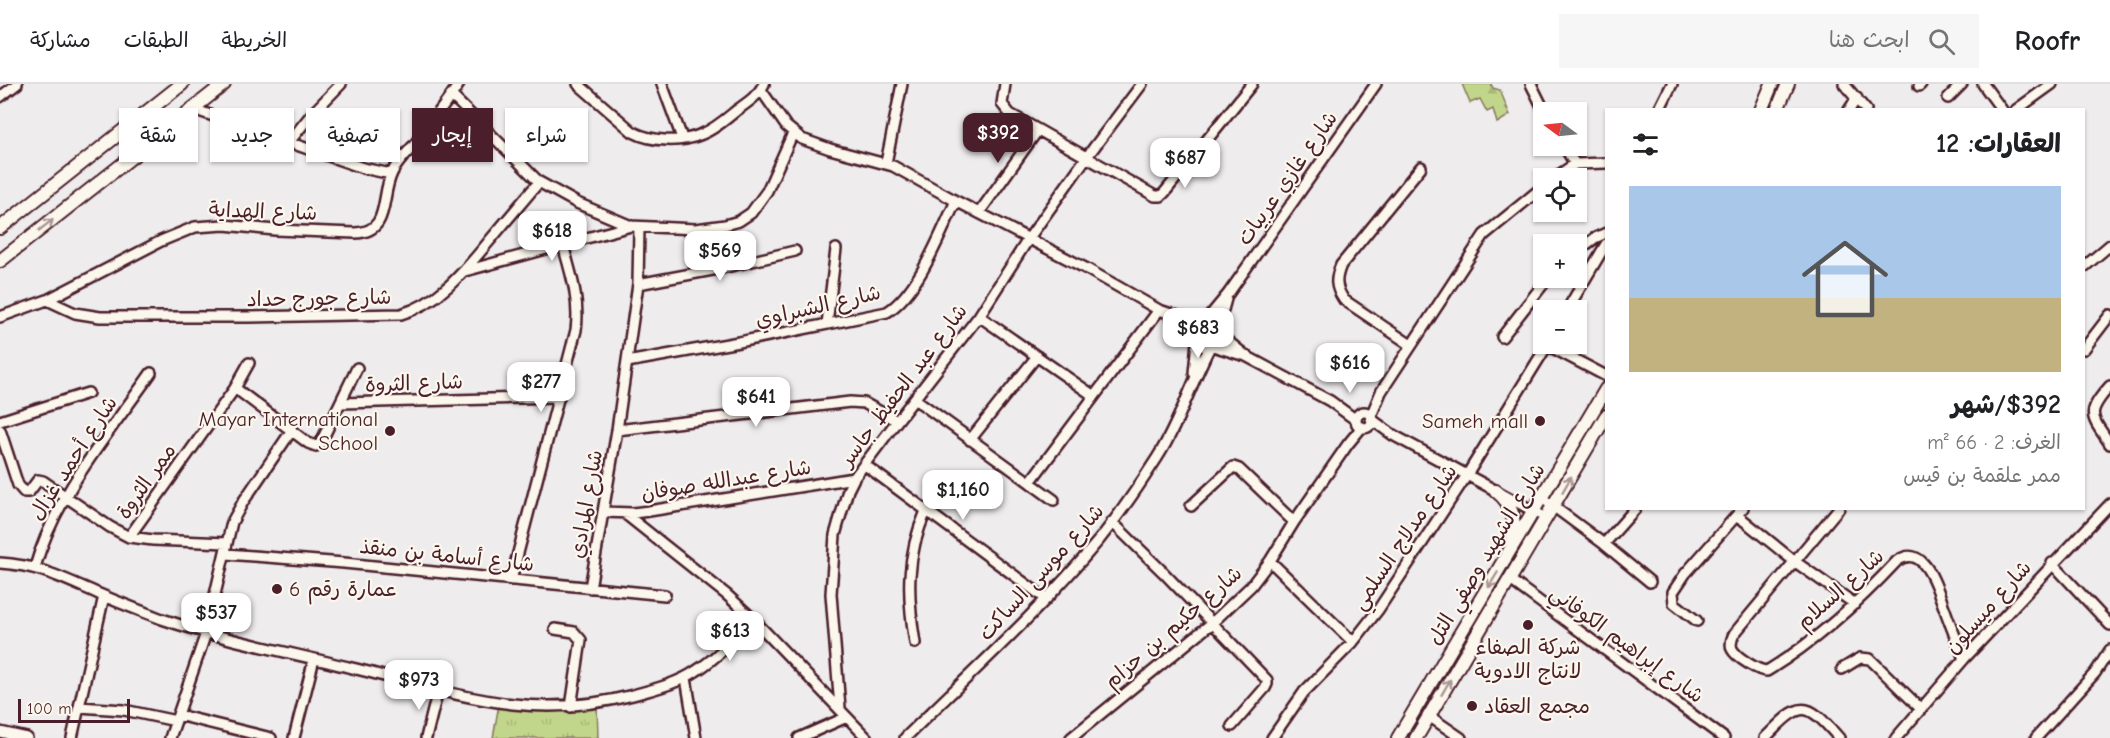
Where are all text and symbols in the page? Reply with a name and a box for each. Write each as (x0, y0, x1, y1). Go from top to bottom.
search box (1559, 14, 1979, 68)
icon: search (1925, 25, 1958, 58)
text: Roofr (2015, 25, 2080, 57)
text: ابحث هنا (1829, 27, 1910, 53)
text: مشاركة (30, 28, 91, 52)
text: الطبقات (124, 28, 189, 52)
text: الخريطة (222, 28, 287, 52)
north arrow (1533, 102, 1587, 156)
map controls (1533, 102, 1587, 354)
street label: شارع غازي عربيات (1232, 107, 1345, 251)
chip: شقة (119, 108, 198, 162)
chip: جديد (210, 108, 294, 162)
chip: تصفية (306, 108, 400, 162)
chip: إيجار (412, 108, 493, 162)
chip: شراء (505, 108, 588, 162)
pin: $392 (962, 113, 1034, 164)
text: $392 (977, 121, 1019, 144)
icon: filters (1629, 128, 1662, 161)
text: العقارات: 12 (1936, 129, 2061, 159)
pin: $687 (1149, 138, 1221, 189)
text: $687 (1164, 146, 1206, 169)
button: locate (1533, 168, 1587, 222)
street label: شارع الهداية (208, 197, 318, 228)
pin: $618 (516, 211, 588, 262)
one-way arrow (38, 218, 54, 231)
text: $618 (532, 219, 572, 242)
icon: home (1791, 225, 1899, 333)
pin: $569 (684, 231, 756, 282)
button: + (1533, 234, 1587, 288)
text: $569 (698, 239, 742, 262)
street label: شارع الشبراوي (753, 280, 884, 335)
street label: شارع جورج حداد (246, 285, 392, 314)
street label: شارع عبد الحفيظ جاسر (833, 299, 974, 474)
button: − (1533, 300, 1587, 354)
pin: $683 (1162, 308, 1234, 359)
text: $683 (1177, 316, 1219, 339)
pin: $616 (1314, 343, 1386, 394)
text: $616 (1330, 351, 1370, 374)
pin: $277 (505, 362, 577, 413)
street label: شارع الثروة (365, 369, 463, 400)
text: $277 (521, 370, 561, 393)
pin: $641 (720, 377, 792, 428)
text: $641 (736, 385, 776, 408)
text: $392/شهر (1951, 390, 2061, 420)
street label: شارع أحمد غزال (24, 392, 124, 526)
place label: Mayar International School (199, 407, 378, 455)
place label: Sameh mall (1422, 409, 1528, 433)
marker: Sameh mall (1533, 414, 1547, 428)
marker: Mayar International School (383, 424, 397, 438)
text: الغرف: 2 · 66 m² (1927, 431, 2061, 454)
street label: ممر الثروة (111, 439, 181, 523)
street label: شارع المرادي (565, 448, 610, 561)
street label: شارع عبدالله صوفان (639, 455, 813, 508)
street label: شارع الشهيد وصفي التل (1422, 459, 1556, 653)
street label: شارع مدلاج السلمي (1346, 460, 1467, 618)
text: ممر علقمة بن قيس (1903, 464, 2061, 487)
pin: $1,160 (914, 470, 1012, 521)
one-way arrow (1561, 476, 1573, 493)
text: $1,160 (936, 478, 990, 501)
street label: شارع موسى الساكت (973, 499, 1111, 647)
street label: شارع أسامة بن منقذ (358, 534, 535, 579)
street label: شارع السلام (1792, 544, 1891, 637)
street label: شارع ميسلون (1940, 555, 2038, 661)
street label: شارع حكيم بن حزام (1099, 561, 1249, 696)
one-way arrow (1487, 571, 1499, 588)
place label: عمارة رقم 6 (289, 577, 398, 605)
street label: شارع إبراهيم الكوفاني (1541, 580, 1709, 713)
marker: عمارة رقم 6 (270, 582, 284, 596)
pin: $537 (180, 593, 252, 644)
text: $537 (195, 601, 237, 624)
pin: $613 (694, 611, 766, 662)
marker: شركة الصفاء لانتاج الادوية (1521, 618, 1535, 632)
text: $613 (710, 619, 750, 642)
place label: شركة الصفاء لانتاج الادوية (1475, 635, 1582, 685)
pin: $973 (383, 660, 455, 711)
text: $973 (398, 668, 440, 691)
one-way arrow (1440, 679, 1452, 696)
place label: مجمع العقاد (1484, 694, 1590, 721)
scale bar (18, 696, 130, 724)
marker: مجمع العقاد (1465, 699, 1479, 713)
text: 100 m (27, 700, 71, 718)

